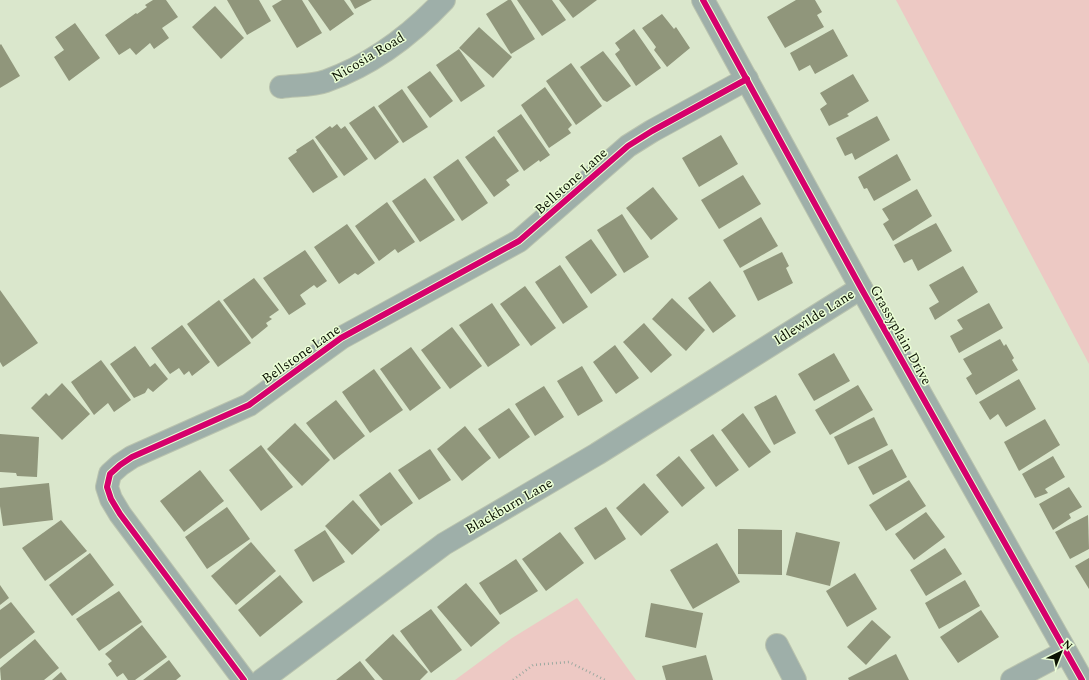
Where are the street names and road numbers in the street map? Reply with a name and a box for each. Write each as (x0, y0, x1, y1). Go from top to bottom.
street label: Nicosia Road (327, 27, 409, 87)
street label: Bellstone Lane (530, 142, 612, 220)
street label: Grassyplain Drive (865, 281, 937, 389)
street label: Idlewilde Lane (769, 284, 859, 350)
street label: Bellstone Lane (257, 319, 345, 389)
street label: Blackburn Lane (461, 472, 557, 540)

